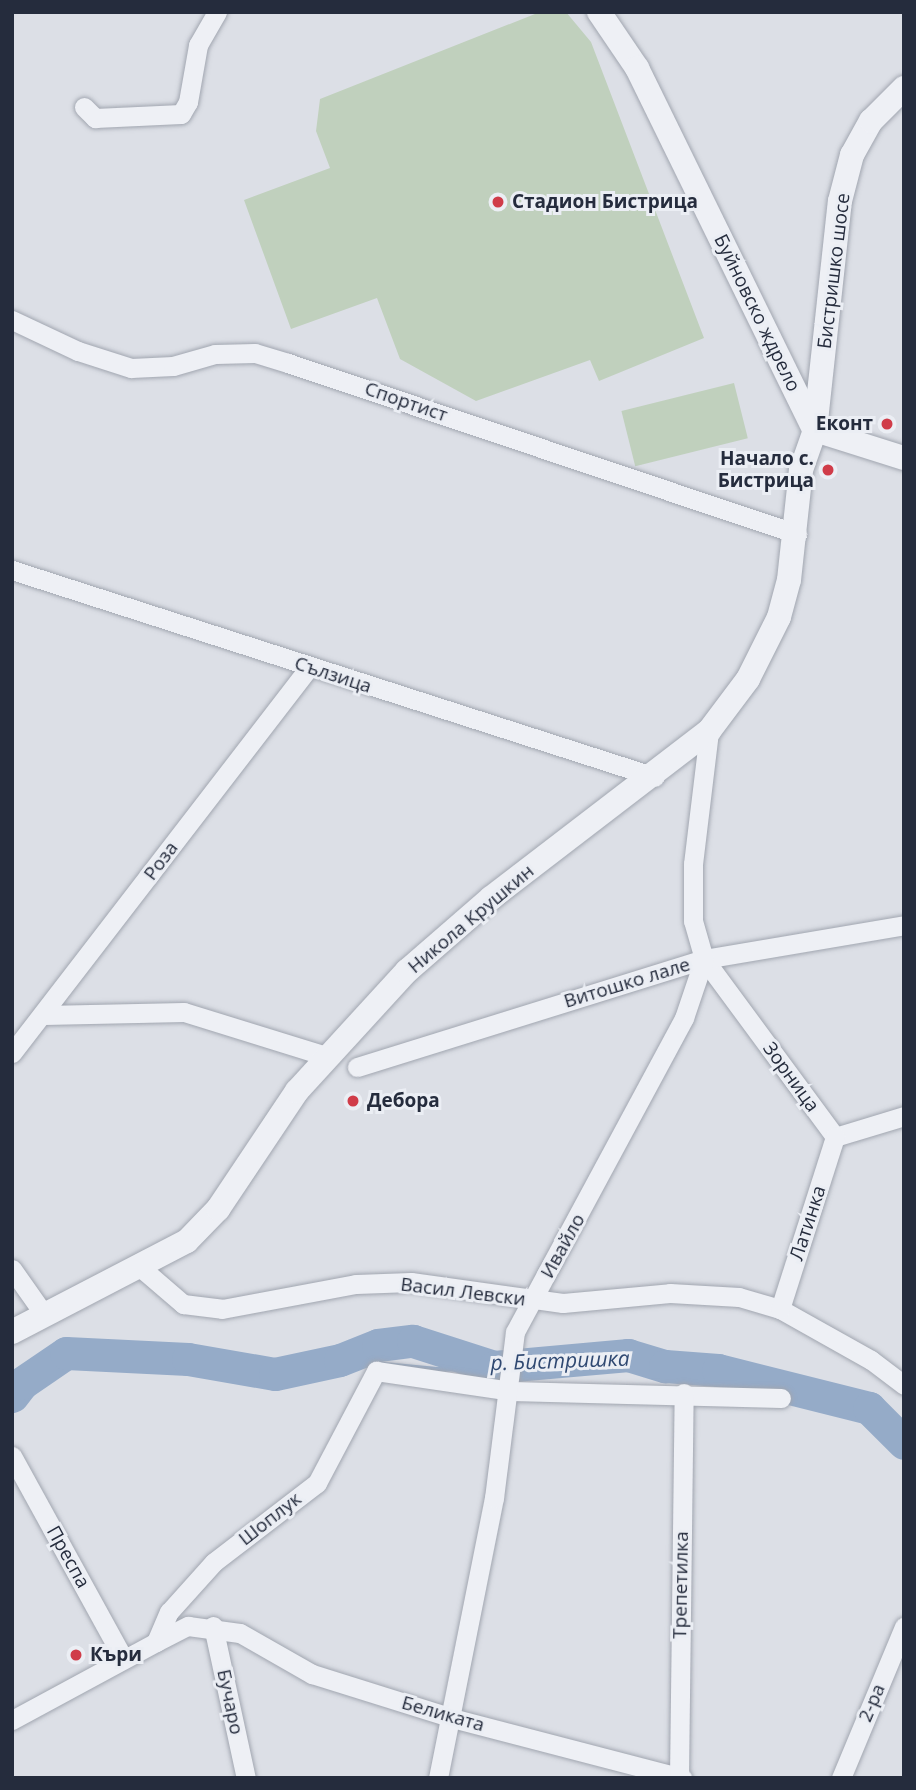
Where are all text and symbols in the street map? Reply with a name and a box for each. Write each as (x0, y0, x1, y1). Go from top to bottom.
place label: Стадион Бистрица (512, 191, 698, 213)
street label: Бистришко шосе (813, 192, 855, 350)
marker: Стадион Бистрица (490, 194, 506, 210)
street label: Буйновско ждрело (709, 231, 805, 395)
street label: Спортист (362, 377, 450, 427)
place label: Еконт (816, 413, 873, 435)
marker: Еконт (879, 416, 895, 432)
place label: Начало с. Бистрица (718, 448, 814, 492)
marker: Начало с. Бистрица (820, 462, 836, 478)
street label: Сълзица (292, 652, 374, 698)
street label: Роза (139, 837, 183, 885)
street label: Никола Крушкин (403, 860, 539, 978)
street label: Витошко лале (561, 953, 693, 1013)
street label: Зорница (758, 1038, 824, 1116)
place label: Дебора (367, 1090, 440, 1112)
marker: Дебора (345, 1093, 361, 1109)
street label: Латинка (785, 1183, 831, 1263)
street label: Ивайло (536, 1210, 590, 1282)
street label: Васил Левски (399, 1273, 527, 1311)
water label: р. Бистришка (490, 1345, 630, 1375)
street label: Шоплук (234, 1488, 306, 1550)
street label: Преспа (42, 1522, 94, 1592)
street label: Трепетилка (669, 1531, 693, 1639)
place label: Къри (90, 1644, 142, 1666)
marker: Къри (68, 1647, 84, 1663)
street label: Бучаро (212, 1667, 248, 1737)
street label: 2-ра (854, 1681, 890, 1725)
street label: Беликата (399, 1691, 487, 1737)

